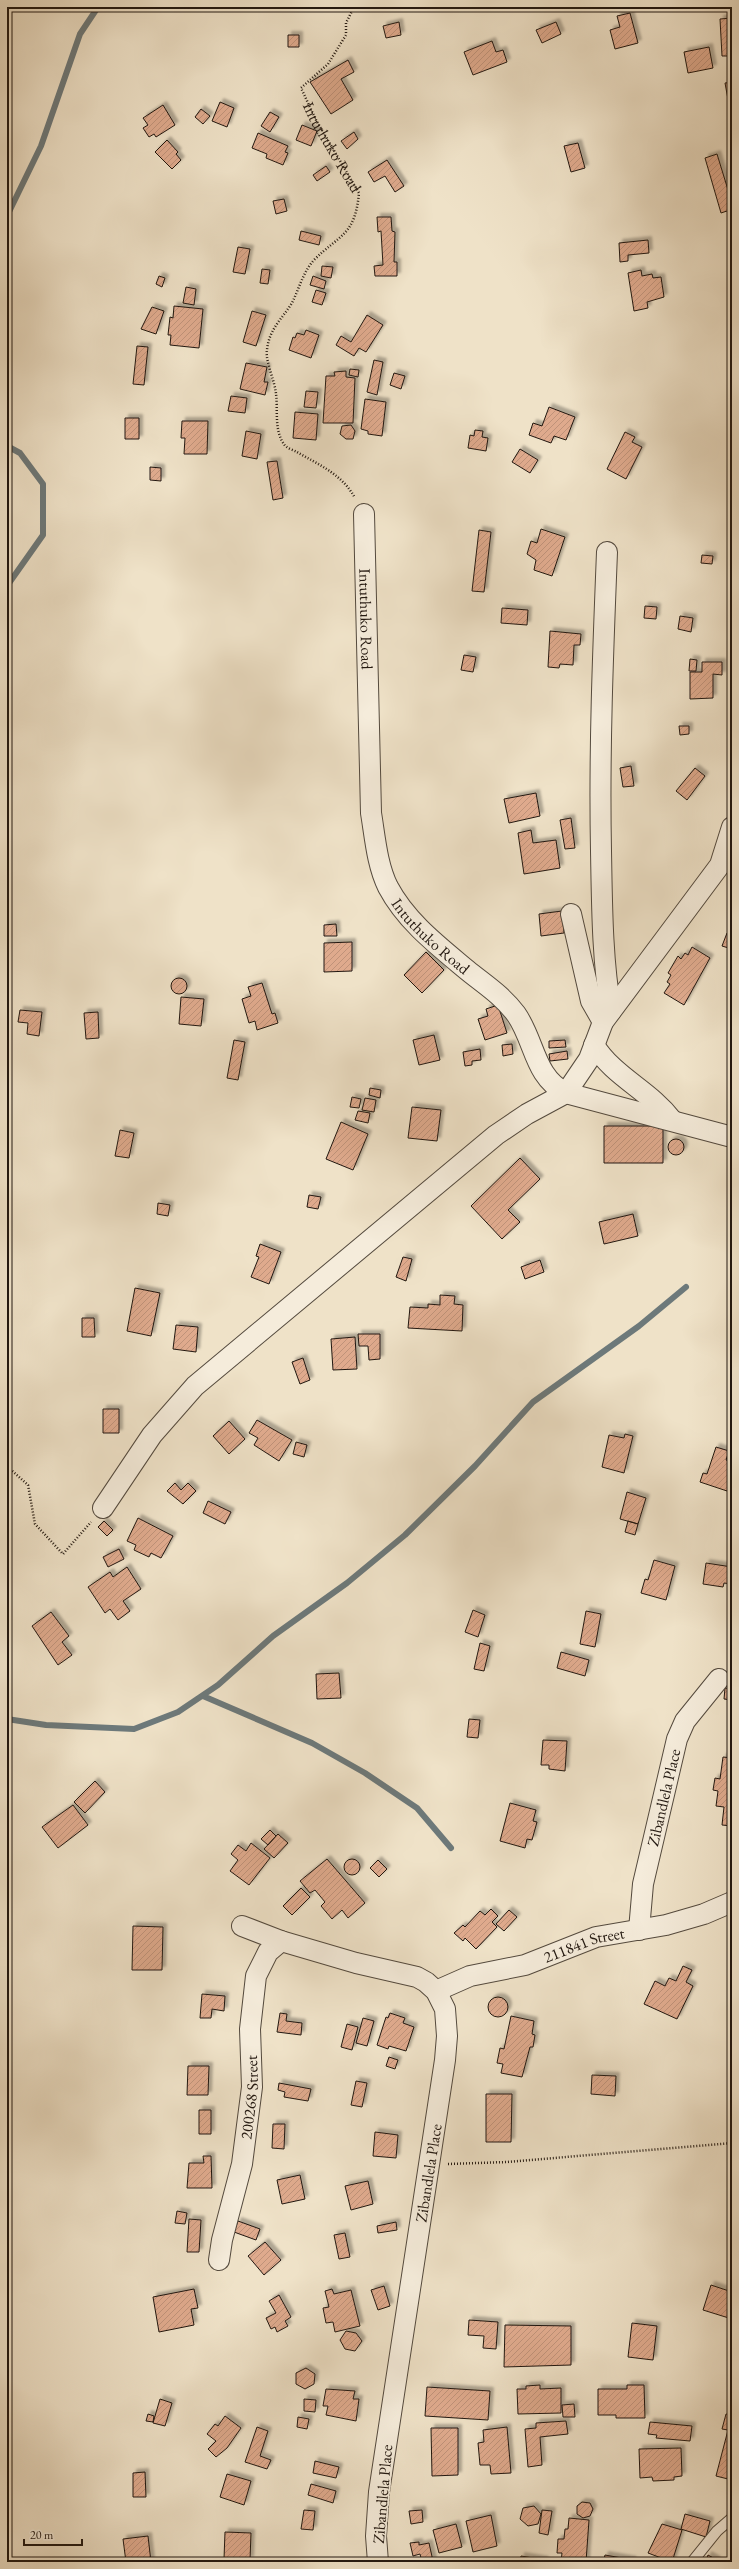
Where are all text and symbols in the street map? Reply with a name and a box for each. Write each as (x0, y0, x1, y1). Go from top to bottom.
street label: Intuthuko Road (298, 98, 367, 197)
street label: Intuthuko Road (354, 568, 378, 671)
street label: Intuthuko Road (387, 894, 475, 980)
street label: Zibandlela Place (642, 1747, 685, 1848)
street label: 211841 Street (540, 1922, 626, 1968)
street label: 200268 Street (235, 2055, 263, 2141)
street label: Zibandlela Place (410, 2122, 447, 2224)
street label: Zibandlela Place (368, 2444, 397, 2544)
scale bar (24, 2521, 82, 2547)
text: 20 m (30, 2527, 54, 2543)

